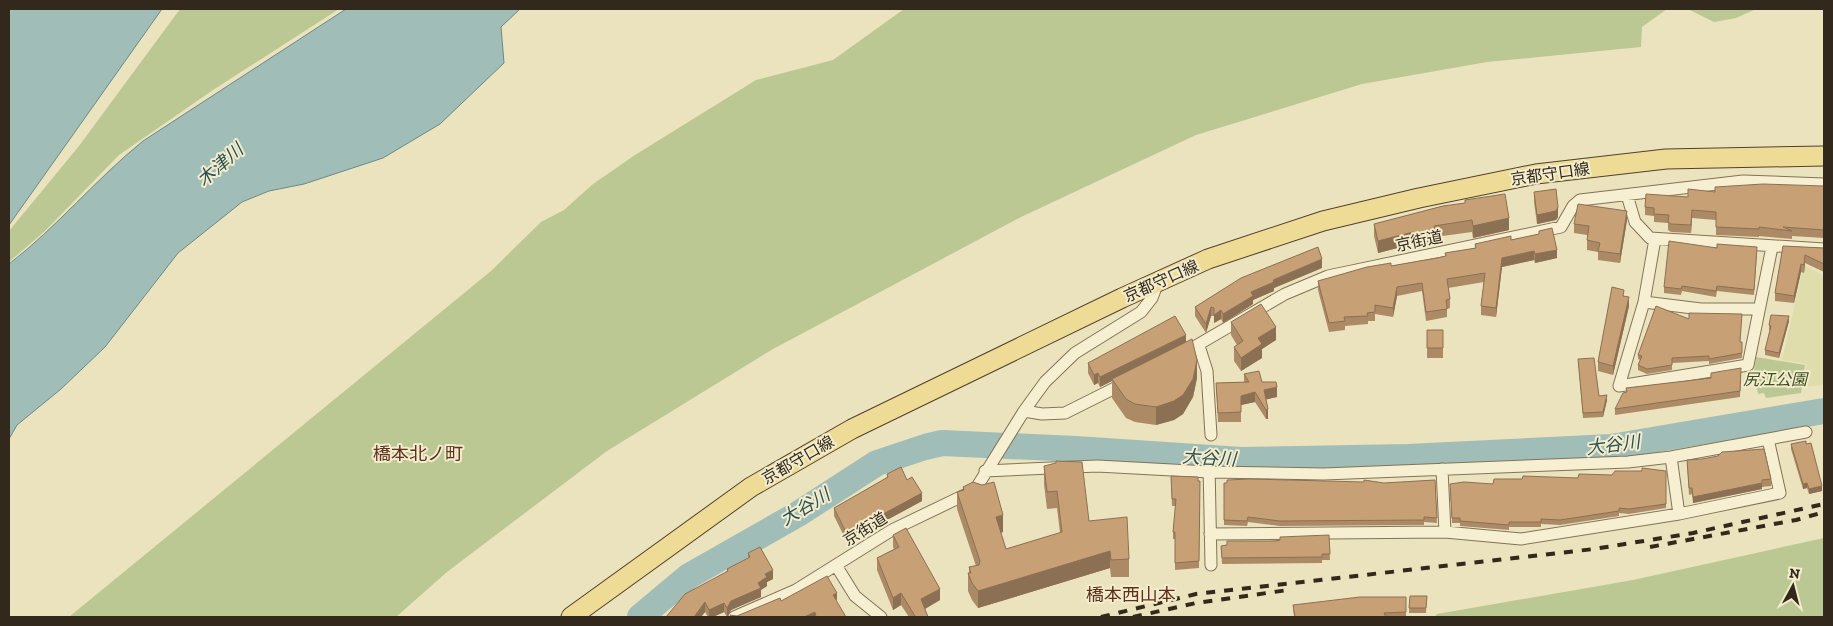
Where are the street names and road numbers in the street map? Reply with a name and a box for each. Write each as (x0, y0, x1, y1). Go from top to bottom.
street label: 京都守口線 (1509, 159, 1591, 189)
street label: 京街道 (1394, 227, 1444, 255)
street label: 京都守口線 (1121, 256, 1201, 306)
street label: 京都守口線 (759, 432, 837, 488)
street label: 京街道 (840, 508, 890, 550)

